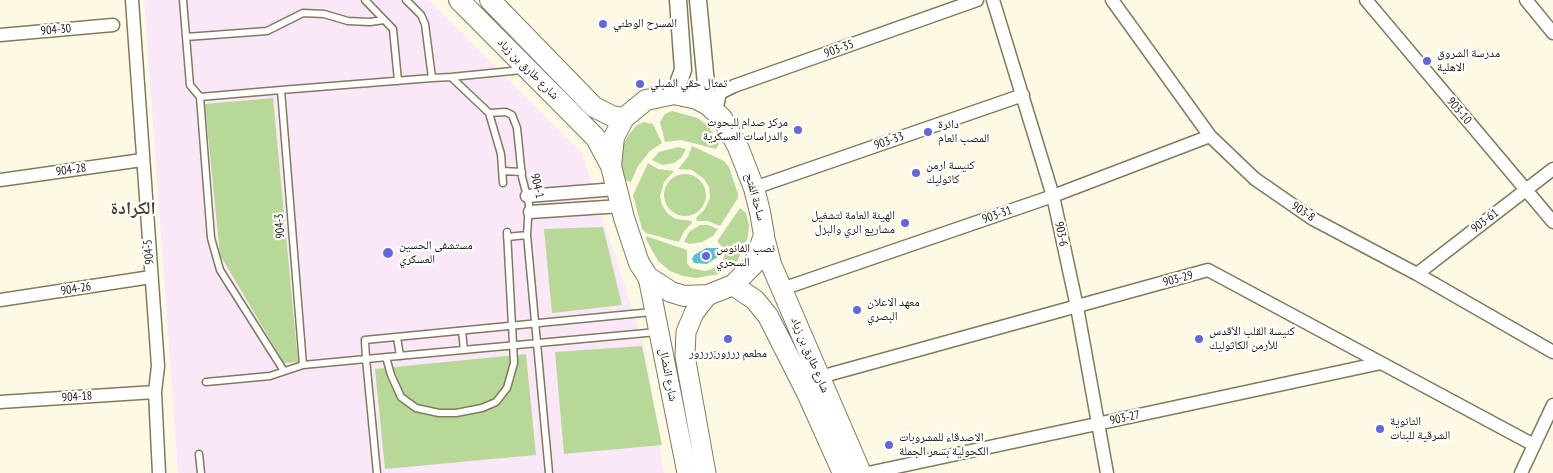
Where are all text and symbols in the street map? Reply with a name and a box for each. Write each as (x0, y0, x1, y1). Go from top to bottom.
place label: المسرح الوطني (613, 17, 677, 31)
marker: المسرح الوطني (597, 18, 609, 30)
street label: 904-30 (40, 21, 72, 39)
street label: شارع طارق بن زياد (494, 35, 562, 103)
street label: 903-35 (822, 37, 856, 61)
place label: مدرسة الشروق الاهلية (1437, 47, 1500, 75)
marker: مدرسة الشروق الاهلية (1421, 55, 1433, 67)
place label: تمثال حقي الشبلي (650, 77, 727, 91)
marker: تمثال حقي الشبلي (634, 78, 646, 90)
street label: 903-10 (1444, 95, 1474, 127)
place label: مركز صدام للبحوث والدراسات العسكرية (703, 116, 788, 144)
place label: دائرة المصب العام (938, 118, 989, 146)
marker: مركز صدام للبحوث والدراسات العسكرية (792, 124, 804, 136)
marker: دائرة المصب العام (922, 126, 934, 138)
street label: 903-33 (872, 129, 906, 153)
place label: كنيسة ارمن كاثوليك (926, 159, 975, 187)
street label: 904-28 (55, 161, 87, 179)
marker: كنيسة ارمن كاثوليك (910, 167, 922, 179)
street label: 904-1 (527, 172, 547, 200)
street label: ساحة الفتح (742, 172, 768, 222)
district label: الكرادة (110, 198, 156, 220)
street label: 903-8 (1289, 199, 1317, 225)
street label: 903-31 (980, 203, 1014, 227)
street label: 903-61 (1469, 206, 1501, 236)
place label: الهيئة العامة لتشغيل مشاريع الري والبزل (811, 209, 895, 237)
street label: 904-3 (272, 213, 288, 239)
marker: الهيئة العامة لتشغيل مشاريع الري والبزل (899, 217, 911, 229)
street label: 903-6 (1051, 220, 1071, 248)
street label: 904-5 (141, 239, 157, 265)
place label: مستشفى الحسين العسكري (399, 239, 473, 267)
place label: نصب الفانوس السحري (716, 242, 775, 270)
marker: مستشفى الحسين العسكري (381, 246, 395, 260)
marker: نصب الفانوس السحري (700, 250, 712, 262)
street label: 903-29 (1161, 268, 1195, 290)
street label: 904-26 (60, 280, 92, 298)
place label: معهد الاعلان البصري (867, 296, 920, 324)
marker: معهد الاعلان البصري (851, 304, 863, 316)
street label: شارع طارق بن زياد (788, 315, 832, 395)
place label: كنيسة القلب الأقدس للأرمن الكاثوليك (1209, 325, 1295, 353)
marker: مطعم زرزور;زرزور (722, 333, 734, 345)
marker: كنيسة القلب الأقدس للأرمن الكاثوليك (1193, 333, 1205, 345)
street label: شارع النضال (656, 347, 680, 403)
place label: مطعم زرزور;زرزور (689, 347, 767, 361)
street label: 904-18 (61, 389, 93, 405)
street label: 903-27 (1109, 408, 1141, 428)
place label: الثانوية الشرقية للبنات (1390, 415, 1450, 443)
marker: الثانوية الشرقية للبنات (1374, 423, 1386, 435)
place label: الاصدقاء للمشروبات الكحولية بسعر الجملة (899, 431, 989, 459)
marker: الاصدقاء للمشروبات الكحولية بسعر الجملة (883, 439, 895, 451)

